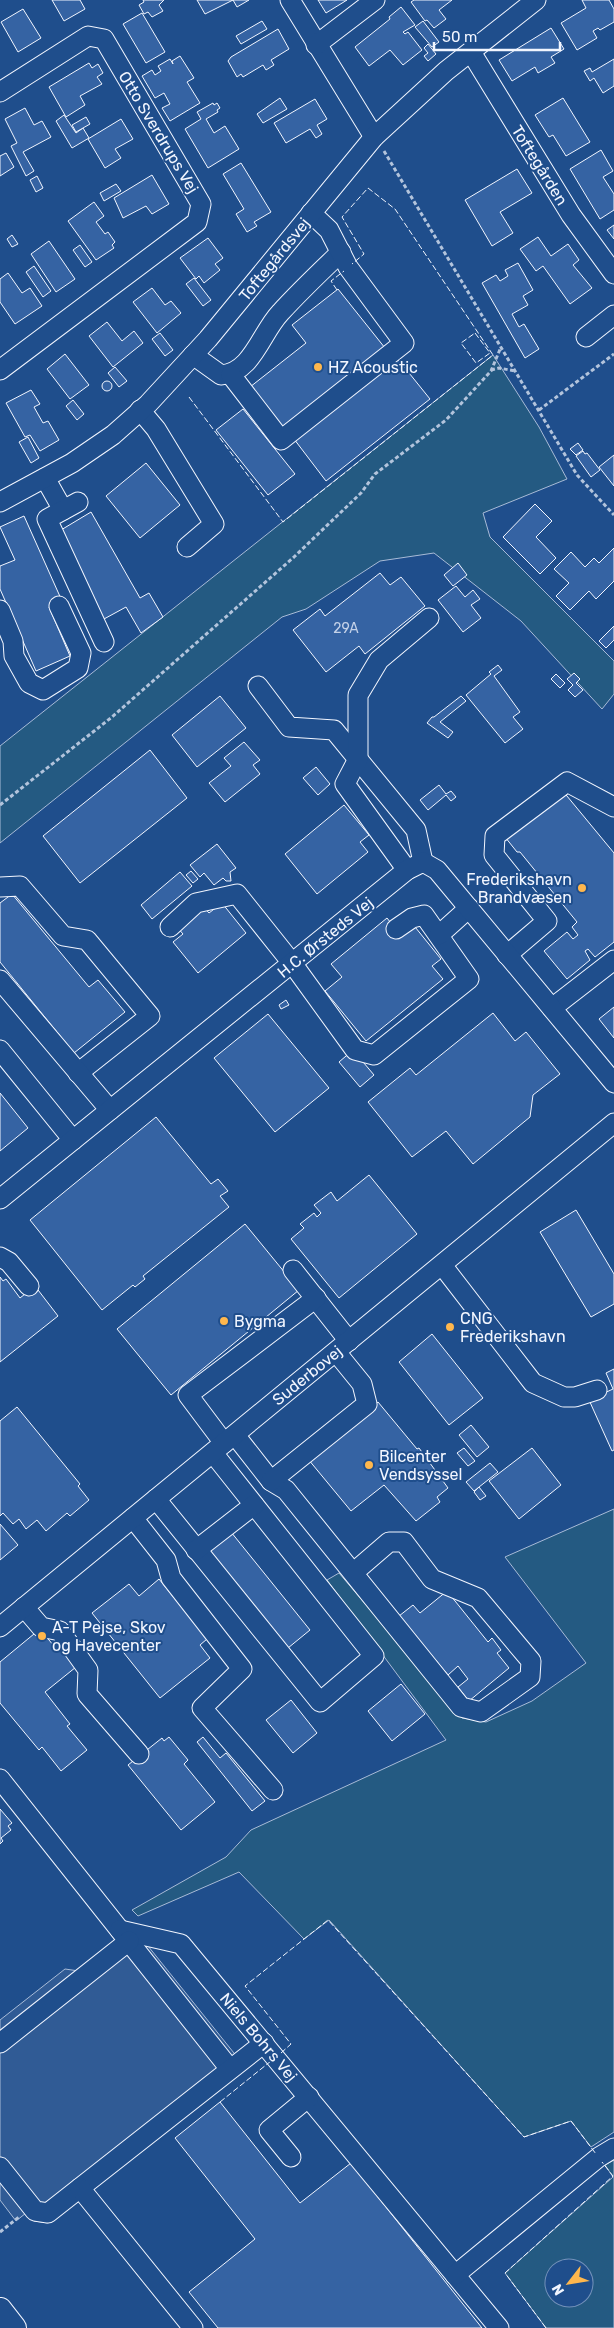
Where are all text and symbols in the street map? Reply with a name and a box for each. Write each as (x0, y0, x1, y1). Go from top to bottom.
scale bar (434, 20, 560, 52)
text: 50 m (442, 28, 477, 46)
street label: Otto Sverdrups Vej (115, 68, 202, 197)
street label: Toftegården (507, 122, 572, 209)
street label: Toftegårdsvej (235, 214, 314, 305)
place label: HZ Acoustic (328, 358, 418, 377)
marker: HZ Acoustic (312, 361, 324, 373)
house number: 29A (333, 620, 359, 637)
place label: Frederikshavn Brandvæsen (466, 870, 572, 907)
marker: Frederikshavn Brandvæsen (576, 882, 588, 894)
street label: H.C. Ørsteds Vej (274, 893, 377, 982)
place label: CNG Frederikshavn (460, 1309, 566, 1346)
place label: Bygma (234, 1312, 286, 1331)
marker: Bygma (218, 1315, 230, 1327)
marker: CNG Frederikshavn (444, 1321, 456, 1333)
street label: Suderbovej (269, 1342, 346, 1409)
place label: Bilcenter Vendsyssel (379, 1447, 462, 1484)
marker: Bilcenter Vendsyssel (363, 1459, 375, 1471)
place label: A-T Pejse, Skov og Havecenter (52, 1618, 166, 1655)
marker: A-T Pejse, Skov og Havecenter (36, 1630, 48, 1642)
street label: Niels Bohrs Vej (216, 1989, 301, 2086)
north arrow (544, 2258, 594, 2308)
text: N (548, 2281, 568, 2298)

